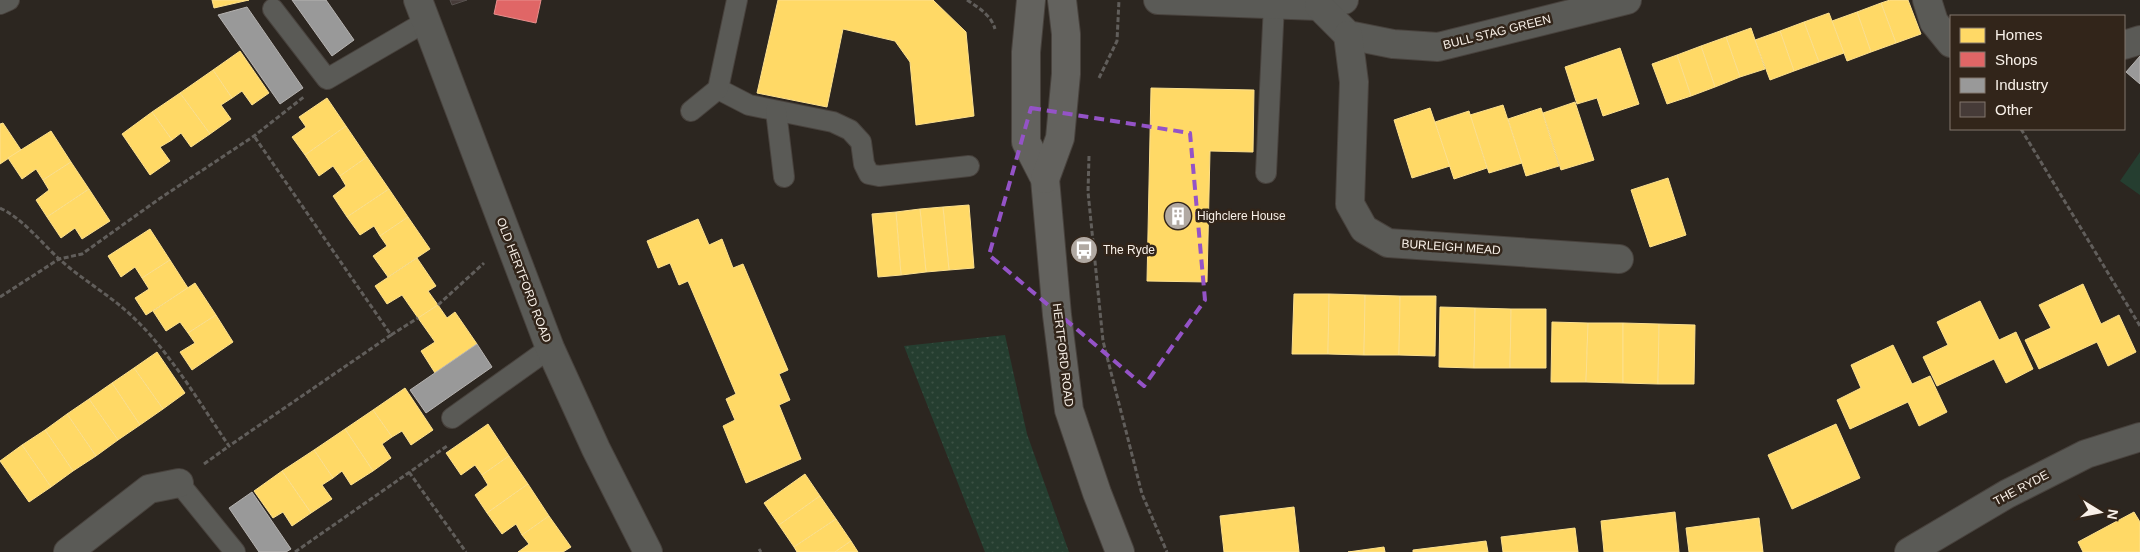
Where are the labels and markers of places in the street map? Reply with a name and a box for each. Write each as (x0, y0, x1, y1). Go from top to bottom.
building icon: Highclere House (1163, 201, 1193, 231)
place label: Highclere House (1197, 209, 1286, 223)
bus stop icon: The Ryde (1069, 235, 1099, 265)
place label: The Ryde (1103, 243, 1155, 257)

